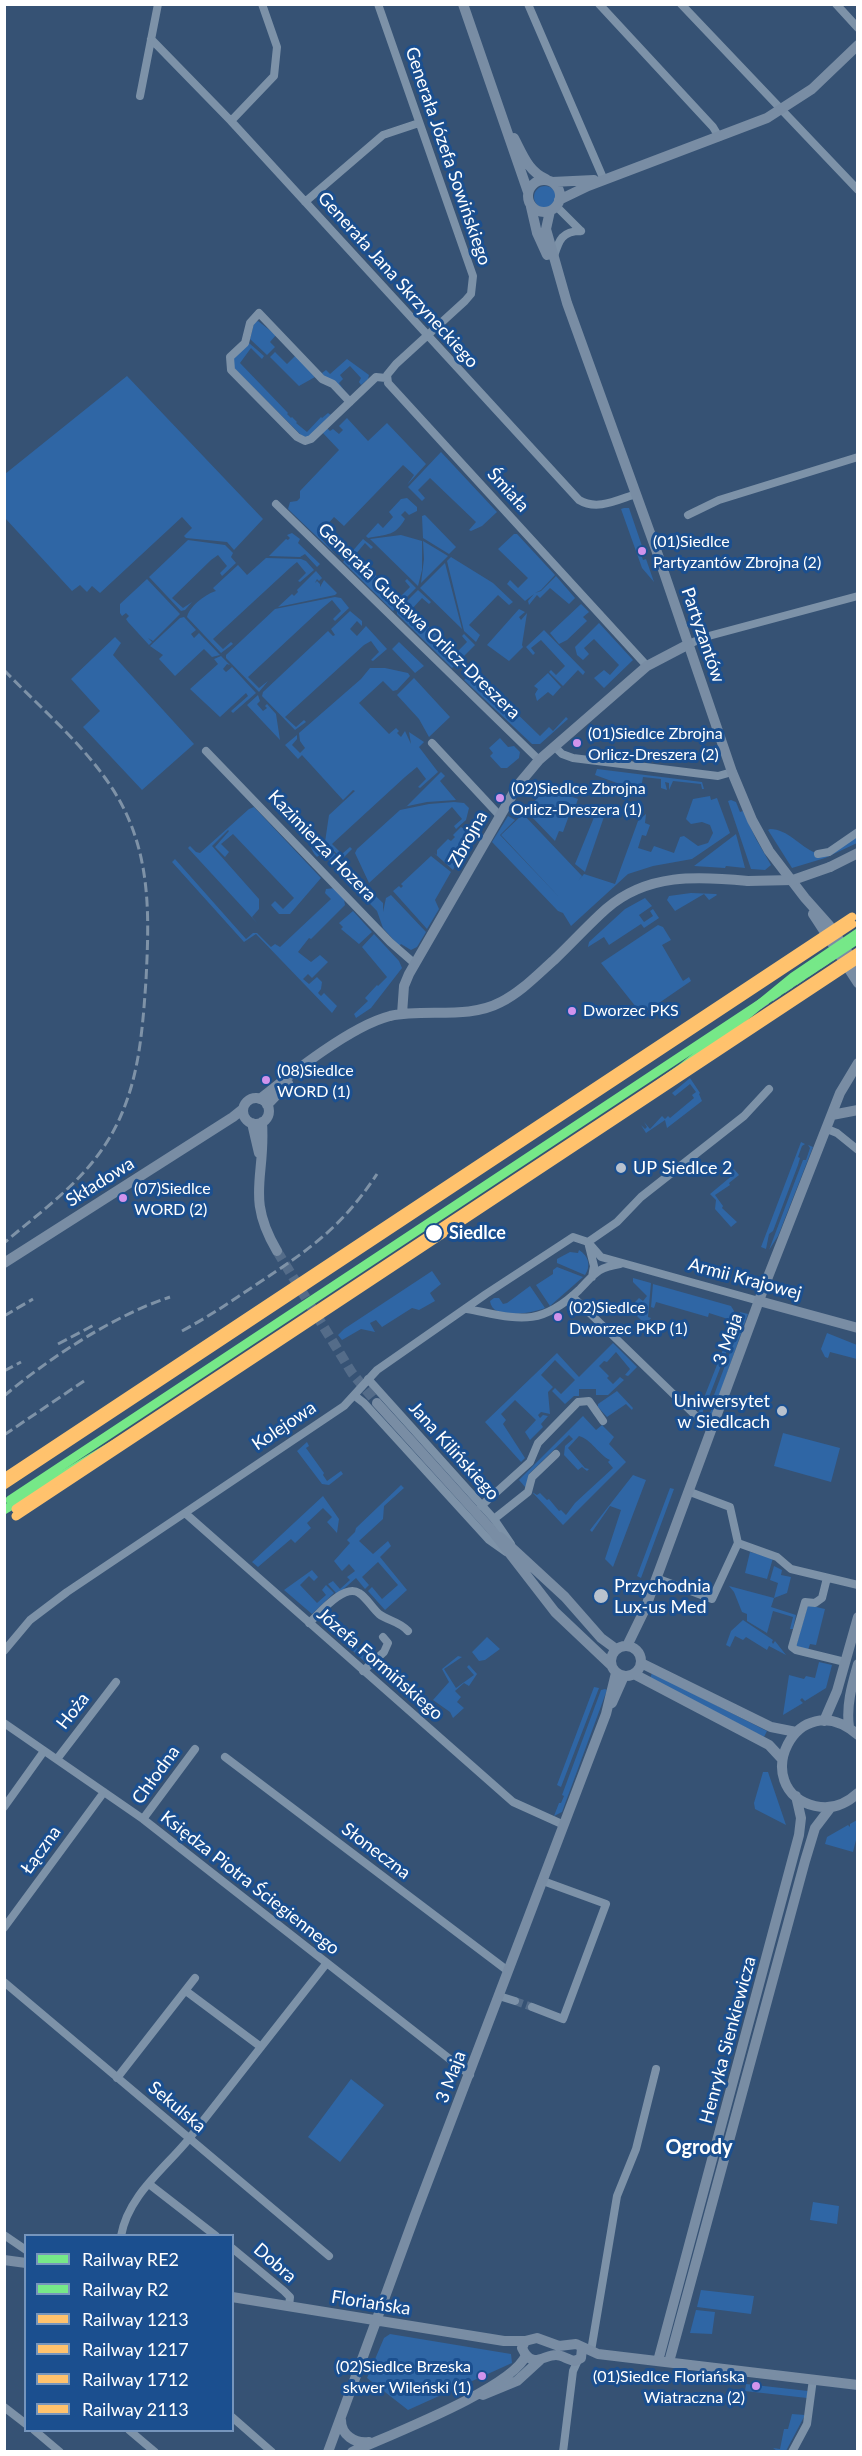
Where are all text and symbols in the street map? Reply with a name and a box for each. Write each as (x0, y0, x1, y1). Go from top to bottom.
street label: Generała Józefa Sowińskiego (400, 44, 496, 268)
street label: Generała Jana Skrzyneckiego (313, 187, 483, 373)
street label: Śmiała (483, 463, 533, 517)
street label: Generała Gustawa Orlicz-Dreszera (313, 518, 525, 724)
place label: (01)Siedlce Partyzantów Zbrojna (2) (653, 532, 821, 570)
marker: (01)Siedlce Partyzantów Zbrojna (2) (636, 545, 648, 557)
street label: Partyzantów (677, 585, 729, 685)
place label: (01)Siedlce Zbrojna Orlicz-Dreszera (2) (588, 724, 723, 762)
marker: (01)Siedlce Zbrojna Orlicz-Dreszera (2) (571, 737, 583, 749)
place label: (02)Siedlce Zbrojna Orlicz-Dreszera (1) (511, 779, 646, 817)
street label: Kazimierza Hozera (263, 786, 381, 906)
marker: (02)Siedlce Zbrojna Orlicz-Dreszera (1) (494, 792, 506, 804)
street label: Zbrojna (444, 807, 492, 871)
place label: Dworzec PKS (583, 1001, 679, 1021)
marker: Dworzec PKS (566, 1005, 578, 1017)
place label: (08)Siedlce WORD (1) (277, 1061, 354, 1099)
marker: (08)Siedlce WORD (1) (260, 1074, 272, 1086)
street label: Składowa (62, 1153, 138, 1211)
place label: UP Siedlce 2 (633, 1157, 732, 1179)
marker: UP Siedlce 2 (614, 1161, 628, 1175)
place label: (07)Siedlce WORD (2) (134, 1179, 211, 1217)
marker: (07)Siedlce WORD (2) (117, 1192, 129, 1204)
place label: Siedlce (449, 1222, 506, 1244)
marker: Siedlce (424, 1223, 444, 1243)
street label: Armii Krajowej (686, 1254, 804, 1304)
place label: (02)Siedlce Dworzec PKP (1) (569, 1298, 688, 1336)
street label: 3 Maja (709, 1310, 747, 1368)
marker: (02)Siedlce Dworzec PKP (1) (552, 1311, 564, 1323)
place label: Uniwersytet w Siedlcach (673, 1390, 770, 1432)
street label: Kolejowa (248, 1397, 320, 1455)
street label: Jana Kilińskiego (404, 1397, 504, 1505)
marker: Uniwersytet w Siedlcach (775, 1404, 789, 1418)
place label: Przychodnia Lux-us Med (614, 1575, 711, 1618)
marker: Przychodnia Lux-us Med (592, 1587, 610, 1605)
street label: Józefa Formińskiego (313, 1603, 447, 1725)
street label: Hoża (52, 1688, 94, 1734)
street label: Chłodna (128, 1742, 184, 1808)
street label: Księdza Piotra Ściegiennego (156, 1806, 344, 1960)
street label: Słoneczna (337, 1818, 415, 1884)
street label: Łączna (16, 1822, 66, 1878)
street label: Henryka Sienkiewicza (695, 1954, 761, 2126)
street label: 3 Maja (431, 2048, 471, 2106)
street label: Sekulska (144, 2077, 210, 2137)
district label: Ogrody (665, 2136, 733, 2160)
legend (24, 2234, 234, 2432)
street label: Dobra (249, 2239, 301, 2287)
text: Railway RE2 (82, 2248, 179, 2270)
text: Railway R2 (82, 2278, 169, 2300)
street label: Floriańska (330, 2286, 412, 2320)
text: Railway 1213 (82, 2308, 189, 2330)
text: Railway 1217 (82, 2338, 189, 2360)
place label: (02)Siedlce Brzeska skwer Wileński (1) (336, 2357, 471, 2395)
place label: (01)Siedlce Floriańska Wiatraczna (2) (593, 2367, 745, 2405)
text: Railway 1712 (82, 2368, 189, 2390)
marker: (02)Siedlce Brzeska skwer Wileński (1) (476, 2370, 488, 2382)
marker: (01)Siedlce Floriańska Wiatraczna (2) (750, 2380, 762, 2392)
text: Railway 2113 (82, 2398, 189, 2420)

